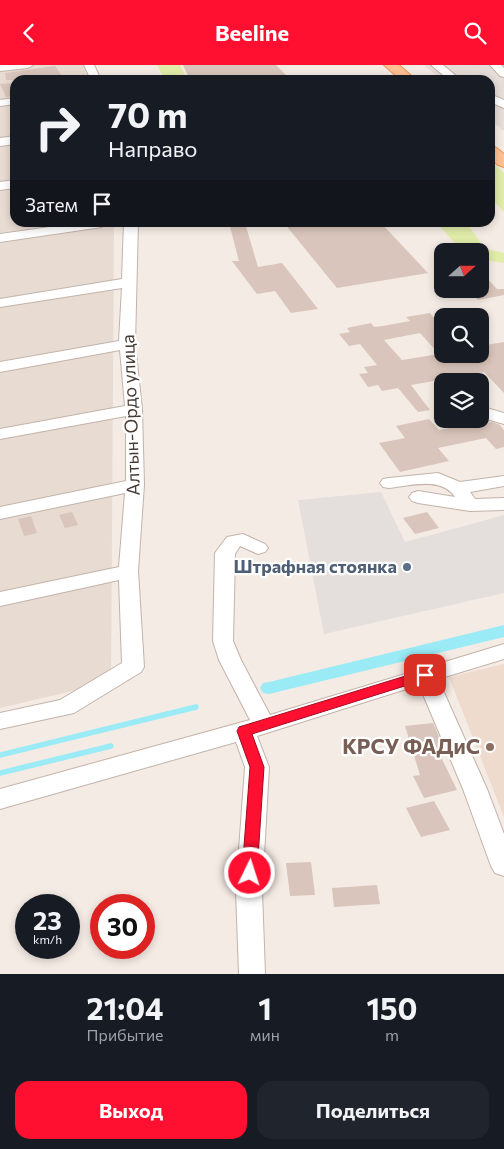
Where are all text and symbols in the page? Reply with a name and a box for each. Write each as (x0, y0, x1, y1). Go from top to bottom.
icon: back (15, 19, 43, 47)
text: Beeline (215, 19, 289, 46)
icon: search (461, 19, 489, 47)
text: 70 m (108, 92, 188, 135)
icon: right (25, 95, 90, 160)
text: Направо (108, 135, 198, 162)
icon: arrive (88, 190, 116, 218)
text: Затем (25, 193, 78, 216)
north arrow (434, 243, 489, 297)
map controls (434, 243, 489, 428)
button: search (434, 308, 489, 363)
street label: Алтын-Ордо улица (116, 334, 144, 496)
button: layers (434, 373, 489, 428)
place label: Штрафная стоянка (233, 555, 397, 577)
marker: Штрафная стоянка (401, 561, 413, 573)
pin (404, 654, 446, 696)
icon: arrive (411, 661, 439, 689)
place label: КРСУ ФАДиС (342, 733, 480, 758)
marker: КРСУ ФАДиС (484, 741, 496, 753)
position arrow (223, 846, 275, 898)
speed limit sign: 30 (90, 894, 155, 959)
text: 23 (33, 905, 62, 935)
text: km/h (33, 932, 62, 946)
text: 21:04 (87, 989, 164, 1026)
text: 1 (258, 989, 272, 1026)
text: 150 (366, 989, 417, 1026)
text: Прибытие (87, 1025, 164, 1044)
text: мин (250, 1025, 280, 1044)
text: m (385, 1025, 399, 1044)
button: Выход (15, 1081, 247, 1139)
button: Поделиться (257, 1081, 489, 1139)

